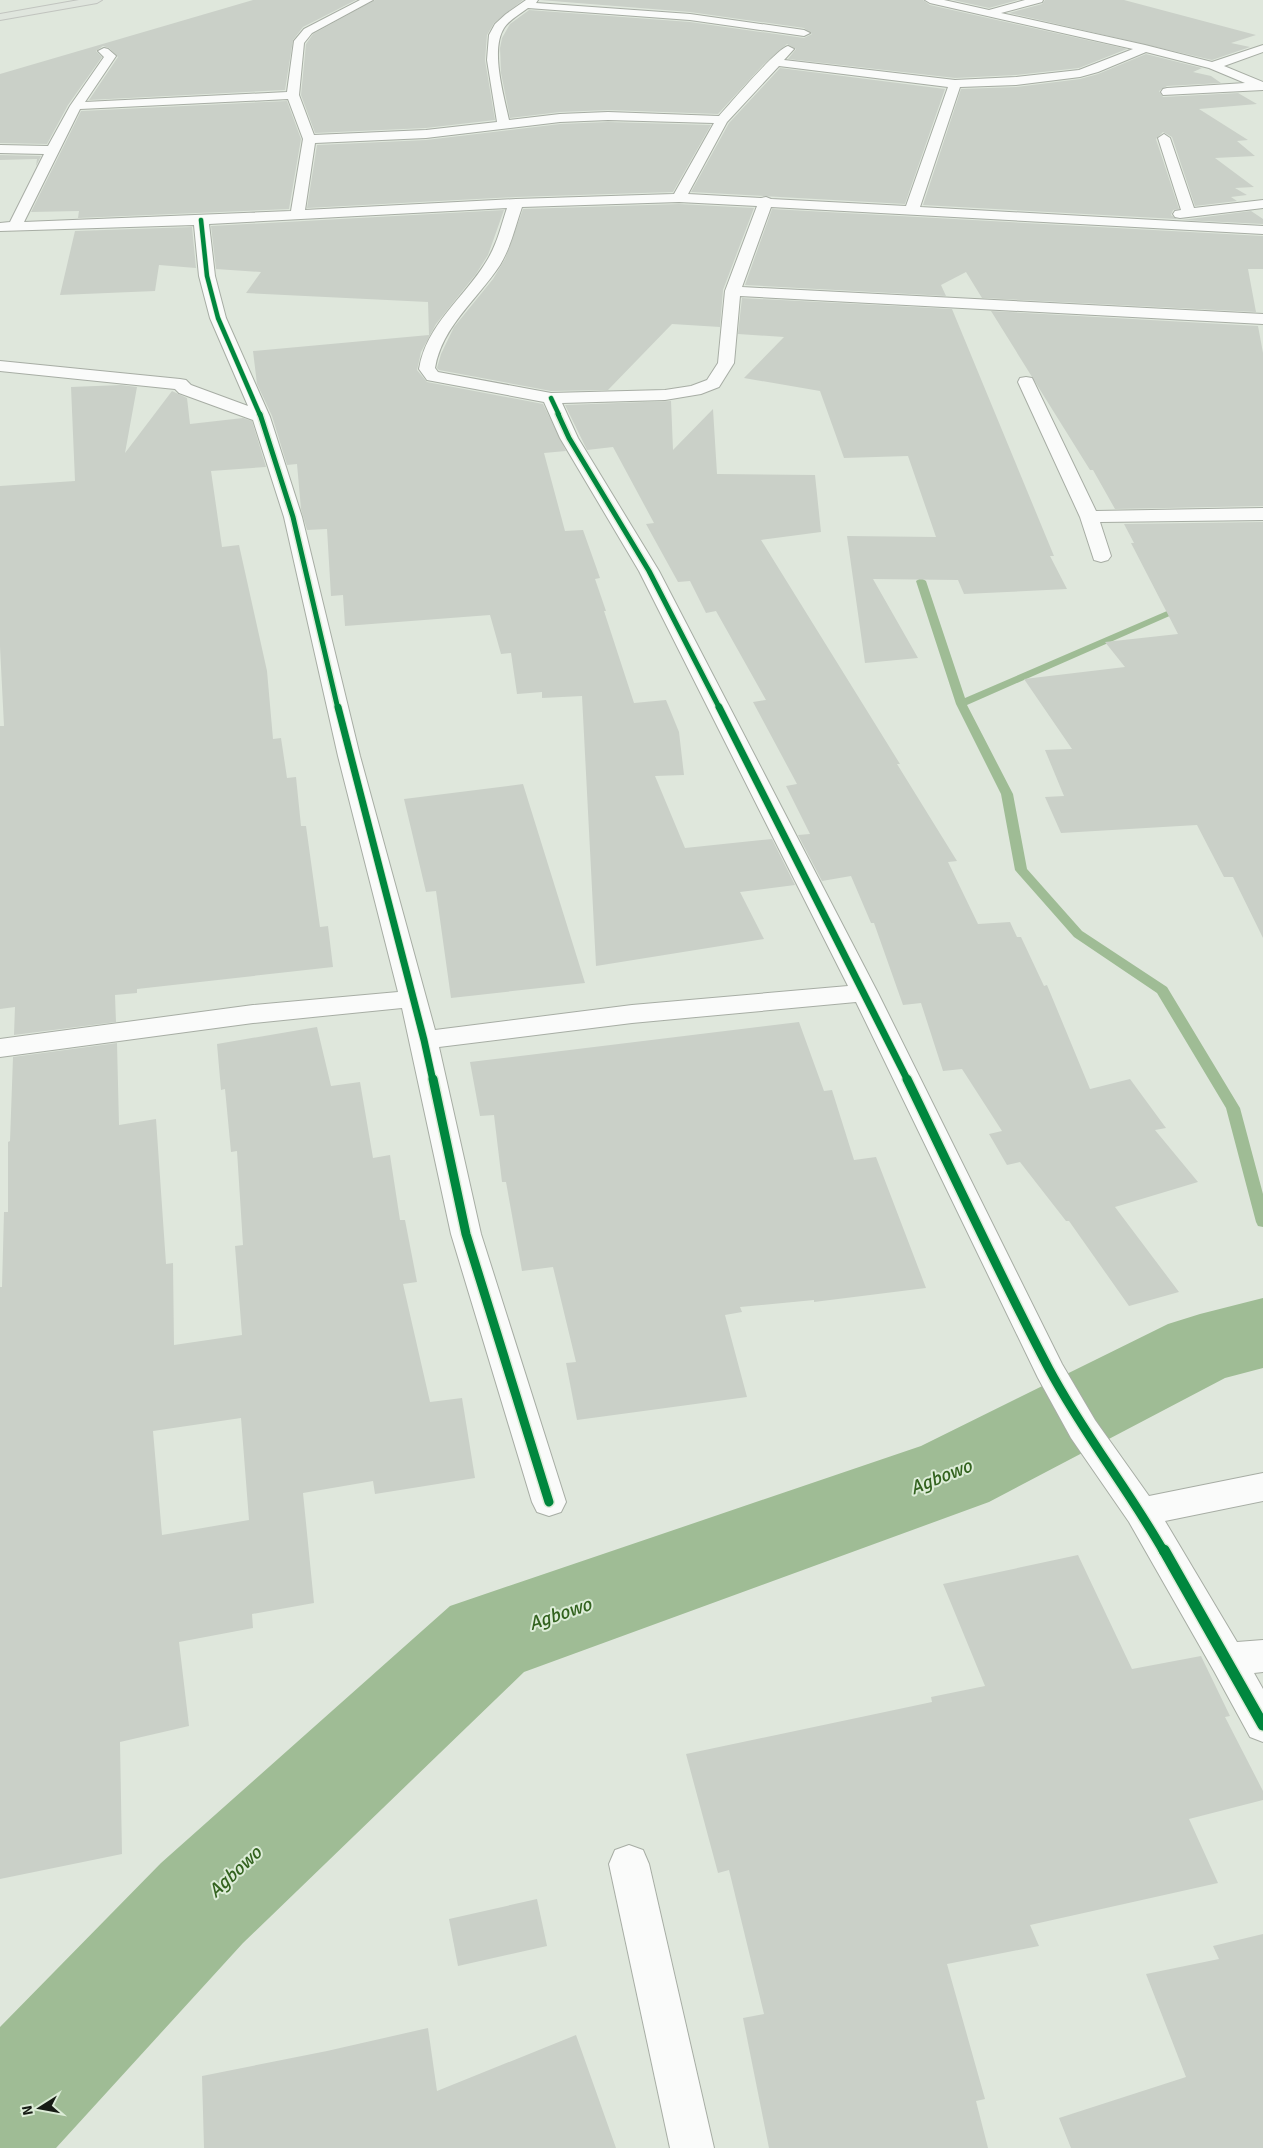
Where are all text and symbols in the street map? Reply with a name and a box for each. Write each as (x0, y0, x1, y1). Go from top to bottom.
water label: Agbowo (907, 1453, 976, 1500)
water label: Agbowo (526, 1592, 595, 1636)
water label: Agbowo (203, 1840, 268, 1903)
north arrow (15, 2083, 65, 2133)
text: N (18, 2104, 37, 2117)

